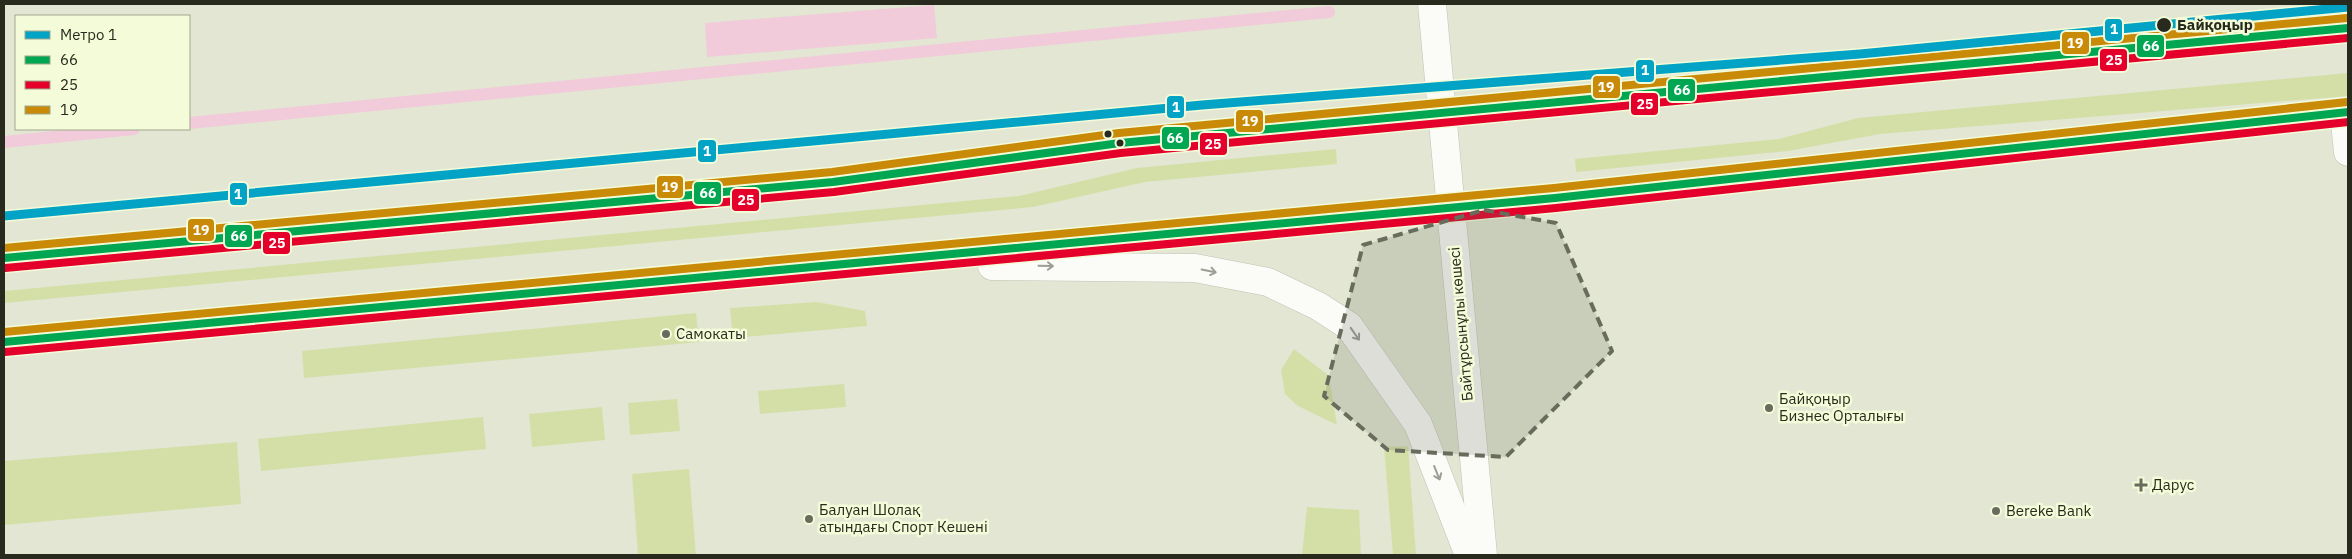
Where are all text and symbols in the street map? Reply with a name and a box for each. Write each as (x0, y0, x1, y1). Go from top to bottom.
legend (15, 15, 190, 130)
place label: Байқоңыр (2177, 15, 2253, 34)
marker: Байқоңыр (2155, 16, 2173, 34)
line badge: 1 (2104, 18, 2123, 42)
text: 1 (2110, 20, 2119, 38)
text: Метро 1 (60, 25, 117, 44)
line badge: 19 (2061, 31, 2090, 55)
text: 19 (2067, 34, 2083, 52)
line badge: 66 (2136, 34, 2165, 58)
text: 66 (2143, 37, 2159, 55)
line badge: 25 (2099, 48, 2128, 72)
text: 66 (60, 50, 78, 69)
text: 25 (2106, 51, 2122, 69)
line badge: 1 (1635, 59, 1655, 83)
text: 1 (1641, 61, 1650, 79)
text: 25 (60, 75, 78, 94)
line badge: 19 (1592, 75, 1621, 99)
text: 19 (1598, 78, 1614, 96)
line badge: 66 (1667, 78, 1696, 102)
text: 66 (1674, 81, 1690, 99)
line badge: 25 (1630, 92, 1659, 116)
line badge: 1 (1166, 95, 1185, 119)
text: 25 (1637, 95, 1653, 113)
text: 1 (1172, 98, 1181, 116)
text: 19 (60, 100, 78, 119)
line badge: 19 (1235, 109, 1264, 133)
text: 19 (1242, 112, 1258, 130)
line badge: 66 (1161, 126, 1190, 150)
unlabelled marker (1103, 129, 1113, 139)
text: 66 (1167, 129, 1183, 147)
line badge: 25 (1199, 132, 1228, 156)
text: 25 (1205, 135, 1221, 153)
unlabelled marker (1115, 138, 1125, 148)
line badge: 1 (697, 139, 717, 163)
text: 1 (703, 142, 712, 160)
line badge: 19 (656, 175, 684, 199)
text: 19 (662, 178, 678, 196)
line badge: 66 (693, 181, 722, 205)
line badge: 1 (229, 182, 248, 206)
text: 66 (700, 184, 716, 202)
text: 1 (234, 185, 243, 203)
line badge: 25 (731, 188, 760, 212)
text: 25 (738, 191, 754, 209)
line badge: 19 (187, 218, 215, 242)
text: 19 (193, 221, 209, 239)
line badge: 66 (224, 224, 253, 248)
text: 66 (231, 227, 247, 245)
line badge: 25 (262, 231, 291, 255)
text: 25 (269, 234, 285, 252)
street label: Байтұрсынұлы көшесі (1444, 246, 1477, 402)
one-way arrow (1038, 261, 1054, 271)
one-way arrow (1200, 266, 1216, 276)
place label: Самокаты (676, 324, 746, 343)
one-way arrow (1350, 327, 1360, 341)
marker: Самокаты (660, 328, 672, 340)
place label: Байқоңыр Бизнес Орталығы (1779, 389, 1904, 425)
marker: Байқоңыр Бизнес Орталығы (1763, 402, 1775, 414)
one-way arrow (1433, 465, 1442, 480)
place label: Дарус (2152, 475, 2195, 494)
marker: Дарус (2134, 478, 2148, 492)
place label: Балуан Шолақ атындағы Спорт Кешені (819, 500, 988, 536)
place label: Bereke Bank (2006, 501, 2091, 520)
marker: Bereke Bank (1990, 505, 2002, 517)
marker: Балуан Шолақ атындағы Спорт Кешені (803, 513, 815, 525)

